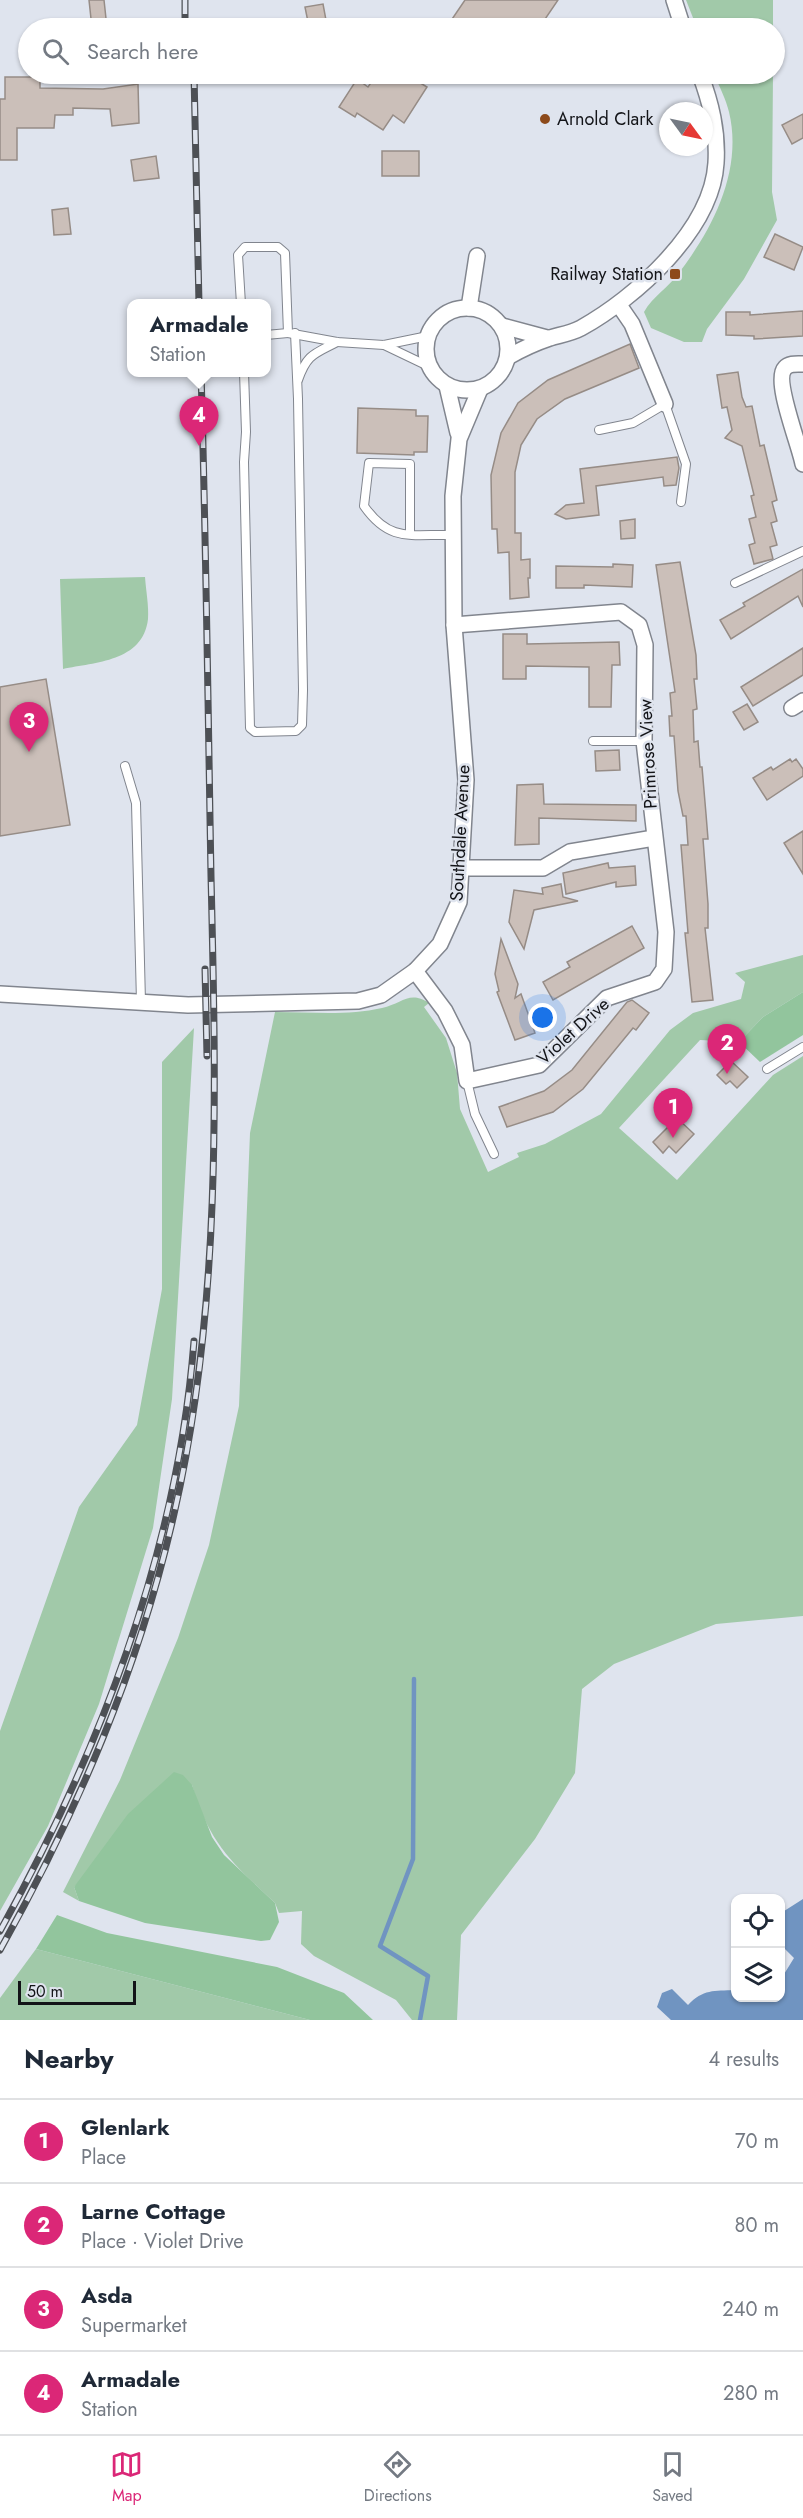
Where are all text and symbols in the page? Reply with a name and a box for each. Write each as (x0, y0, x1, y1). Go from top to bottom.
search box (18, 18, 785, 84)
icon: search (39, 35, 72, 68)
text: Search here (87, 35, 198, 67)
north arrow (659, 102, 713, 156)
place label: Arnold Clark (557, 106, 653, 132)
marker: Arnold Clark (538, 112, 552, 126)
place label: Railway Station (550, 261, 663, 287)
marker: Railway Station (668, 267, 682, 281)
popup (127, 299, 271, 377)
text: Armadale (149, 308, 249, 340)
text: Station (149, 340, 206, 369)
pin: 4 (180, 396, 218, 446)
street label: Primrose View (632, 698, 664, 810)
pin: 3 (9, 702, 48, 752)
street label: Southdale Avenue (443, 764, 477, 902)
street label: Violet Drive (531, 991, 615, 1071)
your location (528, 1003, 557, 1032)
pin: 2 (708, 1024, 746, 1074)
pin: 1 (654, 1088, 692, 1138)
map controls (731, 1894, 785, 2002)
button: locate (731, 1894, 785, 1948)
button: layers (731, 1948, 785, 2002)
scale bar (18, 1978, 136, 2006)
text: 50 m (27, 1980, 63, 2003)
text: Nearby (24, 2040, 113, 2078)
text: 4 results (708, 2045, 779, 2074)
text: Glenlark (81, 2111, 170, 2143)
text: 1 (38, 2127, 49, 2156)
text: 70 m (735, 2127, 779, 2156)
text: Place (81, 2143, 126, 2172)
text: Larne Cottage (81, 2195, 226, 2227)
text: 2 (37, 2211, 50, 2240)
text: 80 m (734, 2211, 779, 2240)
text: Place · Violet Drive (81, 2227, 244, 2256)
text: Asda (81, 2279, 133, 2311)
text: 3 (37, 2295, 50, 2324)
text: 240 m (722, 2295, 779, 2324)
text: Supermarket (81, 2311, 187, 2340)
text: Armadale (81, 2363, 180, 2395)
text: 4 (37, 2379, 50, 2408)
text: 280 m (723, 2379, 779, 2408)
text: Station (81, 2395, 138, 2424)
tab: Map (110, 2448, 143, 2507)
tab: Directions (364, 2448, 432, 2507)
tab: Saved (652, 2448, 693, 2507)

